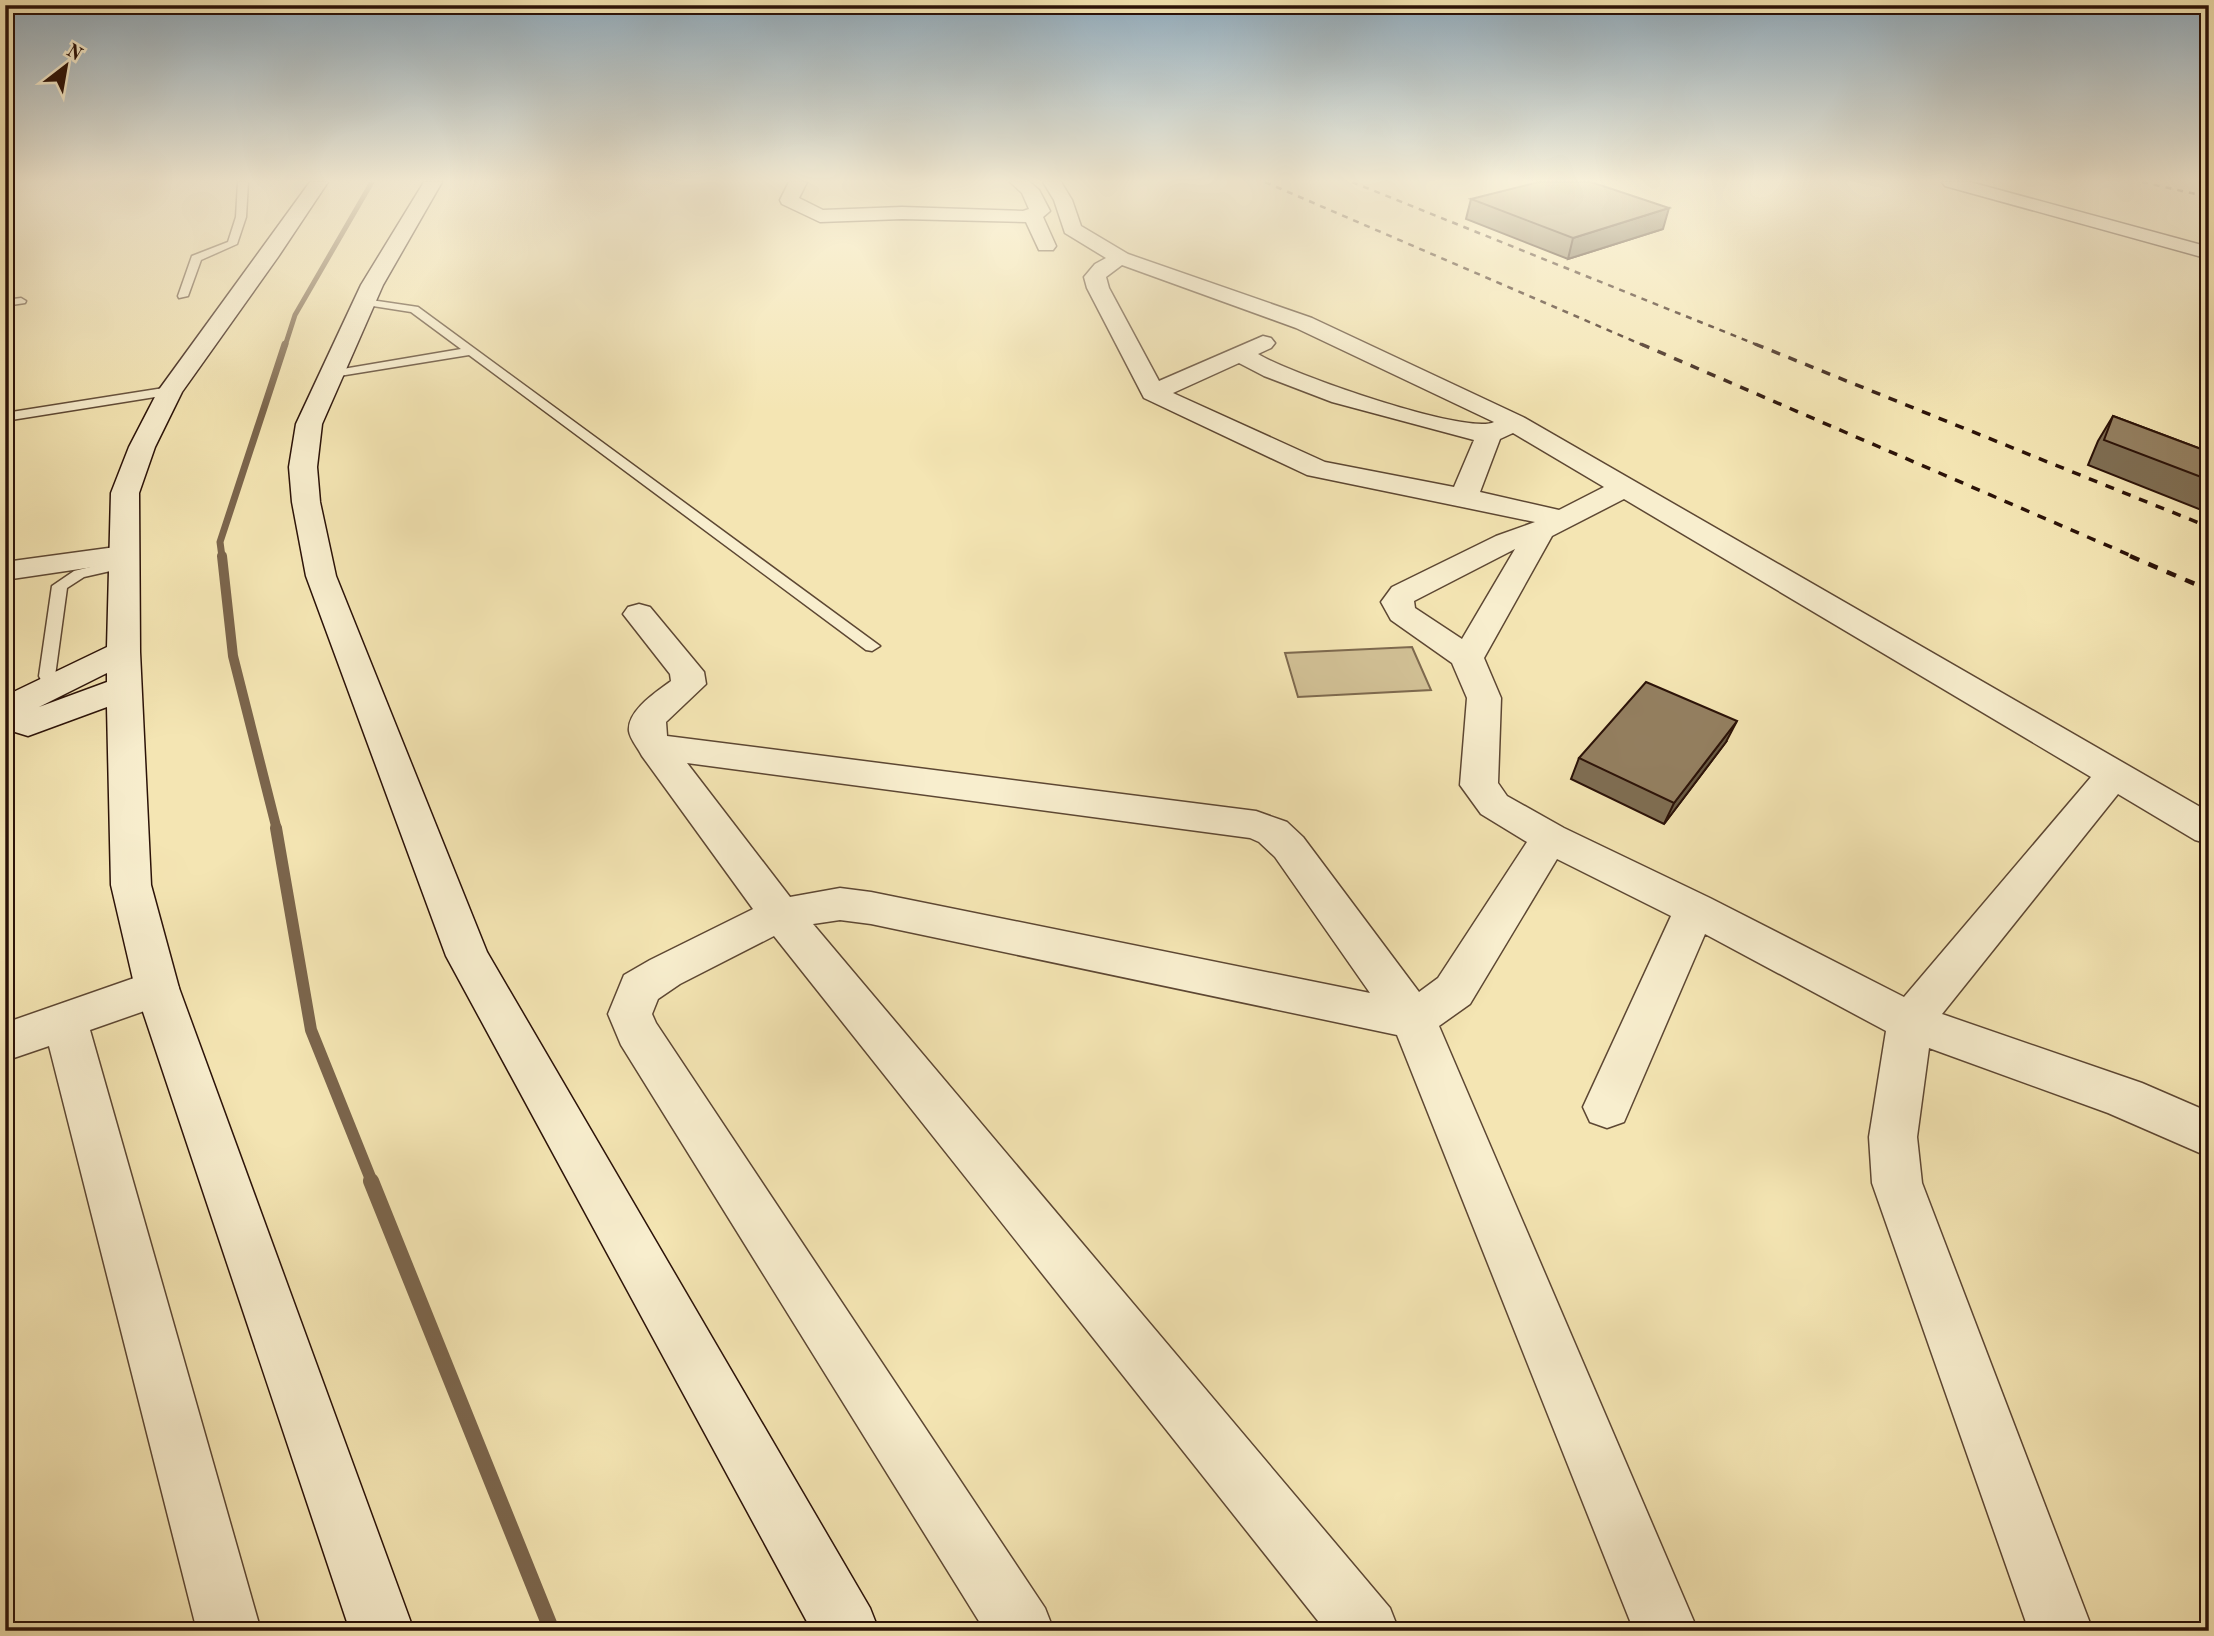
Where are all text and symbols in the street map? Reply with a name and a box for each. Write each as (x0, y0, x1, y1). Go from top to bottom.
north arrow (32, 32, 102, 102)
text: N (62, 42, 85, 66)

